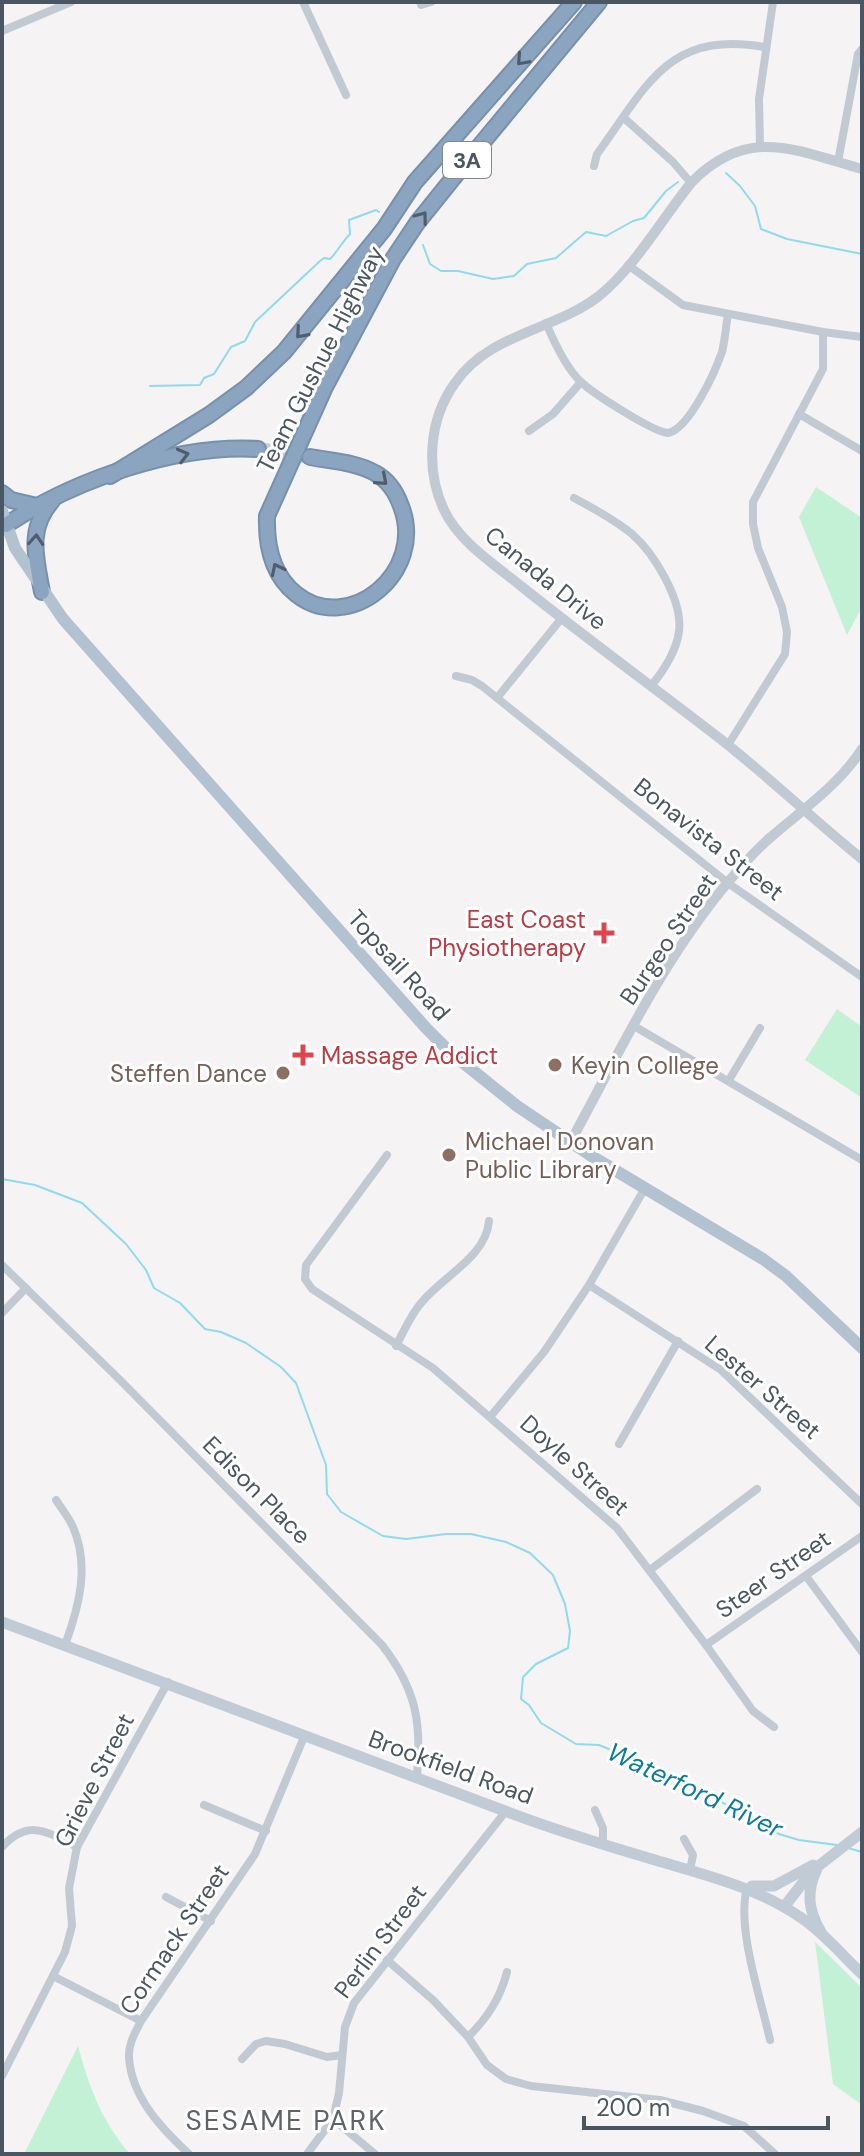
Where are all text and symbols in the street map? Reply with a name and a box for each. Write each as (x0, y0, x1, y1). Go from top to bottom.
one-way arrow (517, 51, 532, 65)
road number: 3A (443, 142, 491, 178)
one-way arrow (412, 211, 426, 226)
street label: Team Gushue Highway (249, 240, 391, 478)
one-way arrow (296, 324, 311, 339)
one-way arrow (175, 447, 189, 464)
one-way arrow (373, 470, 388, 485)
street label: Canada Drive (479, 519, 613, 637)
one-way arrow (27, 534, 44, 547)
one-way arrow (271, 563, 287, 577)
street label: Bonavista Street (628, 771, 790, 907)
street label: Burgeo Street (613, 867, 723, 1011)
street label: Topsail Road (341, 903, 457, 1027)
place label: East Coast Physiotherapy (428, 904, 586, 963)
marker: East Coast Physiotherapy (593, 922, 615, 944)
place label: Massage Addict (321, 1040, 498, 1071)
marker: Massage Addict (292, 1044, 314, 1066)
place label: Keyin College (571, 1050, 719, 1081)
marker: Keyin College (546, 1056, 564, 1074)
place label: Steffen Dance (110, 1058, 267, 1089)
marker: Steffen Dance (274, 1064, 292, 1082)
place label: Michael Donovan Public Library (465, 1126, 654, 1185)
marker: Michael Donovan Public Library (440, 1146, 458, 1164)
street label: Lester Street (699, 1328, 827, 1446)
street label: Doyle Street (514, 1408, 636, 1522)
street label: Edison Place (196, 1429, 318, 1551)
street label: Steer Street (709, 1523, 837, 1625)
street label: Grieve Street (47, 1708, 141, 1852)
street label: Brookfield Road (364, 1723, 538, 1811)
water label: Waterford River (602, 1735, 789, 1846)
street label: Cormack Street (112, 1858, 236, 2020)
street label: Perlin Street (327, 1878, 433, 2004)
scale bar (584, 2080, 828, 2130)
text: 200 m (596, 2092, 670, 2123)
district label: SESAME PARK (185, 2102, 387, 2139)

